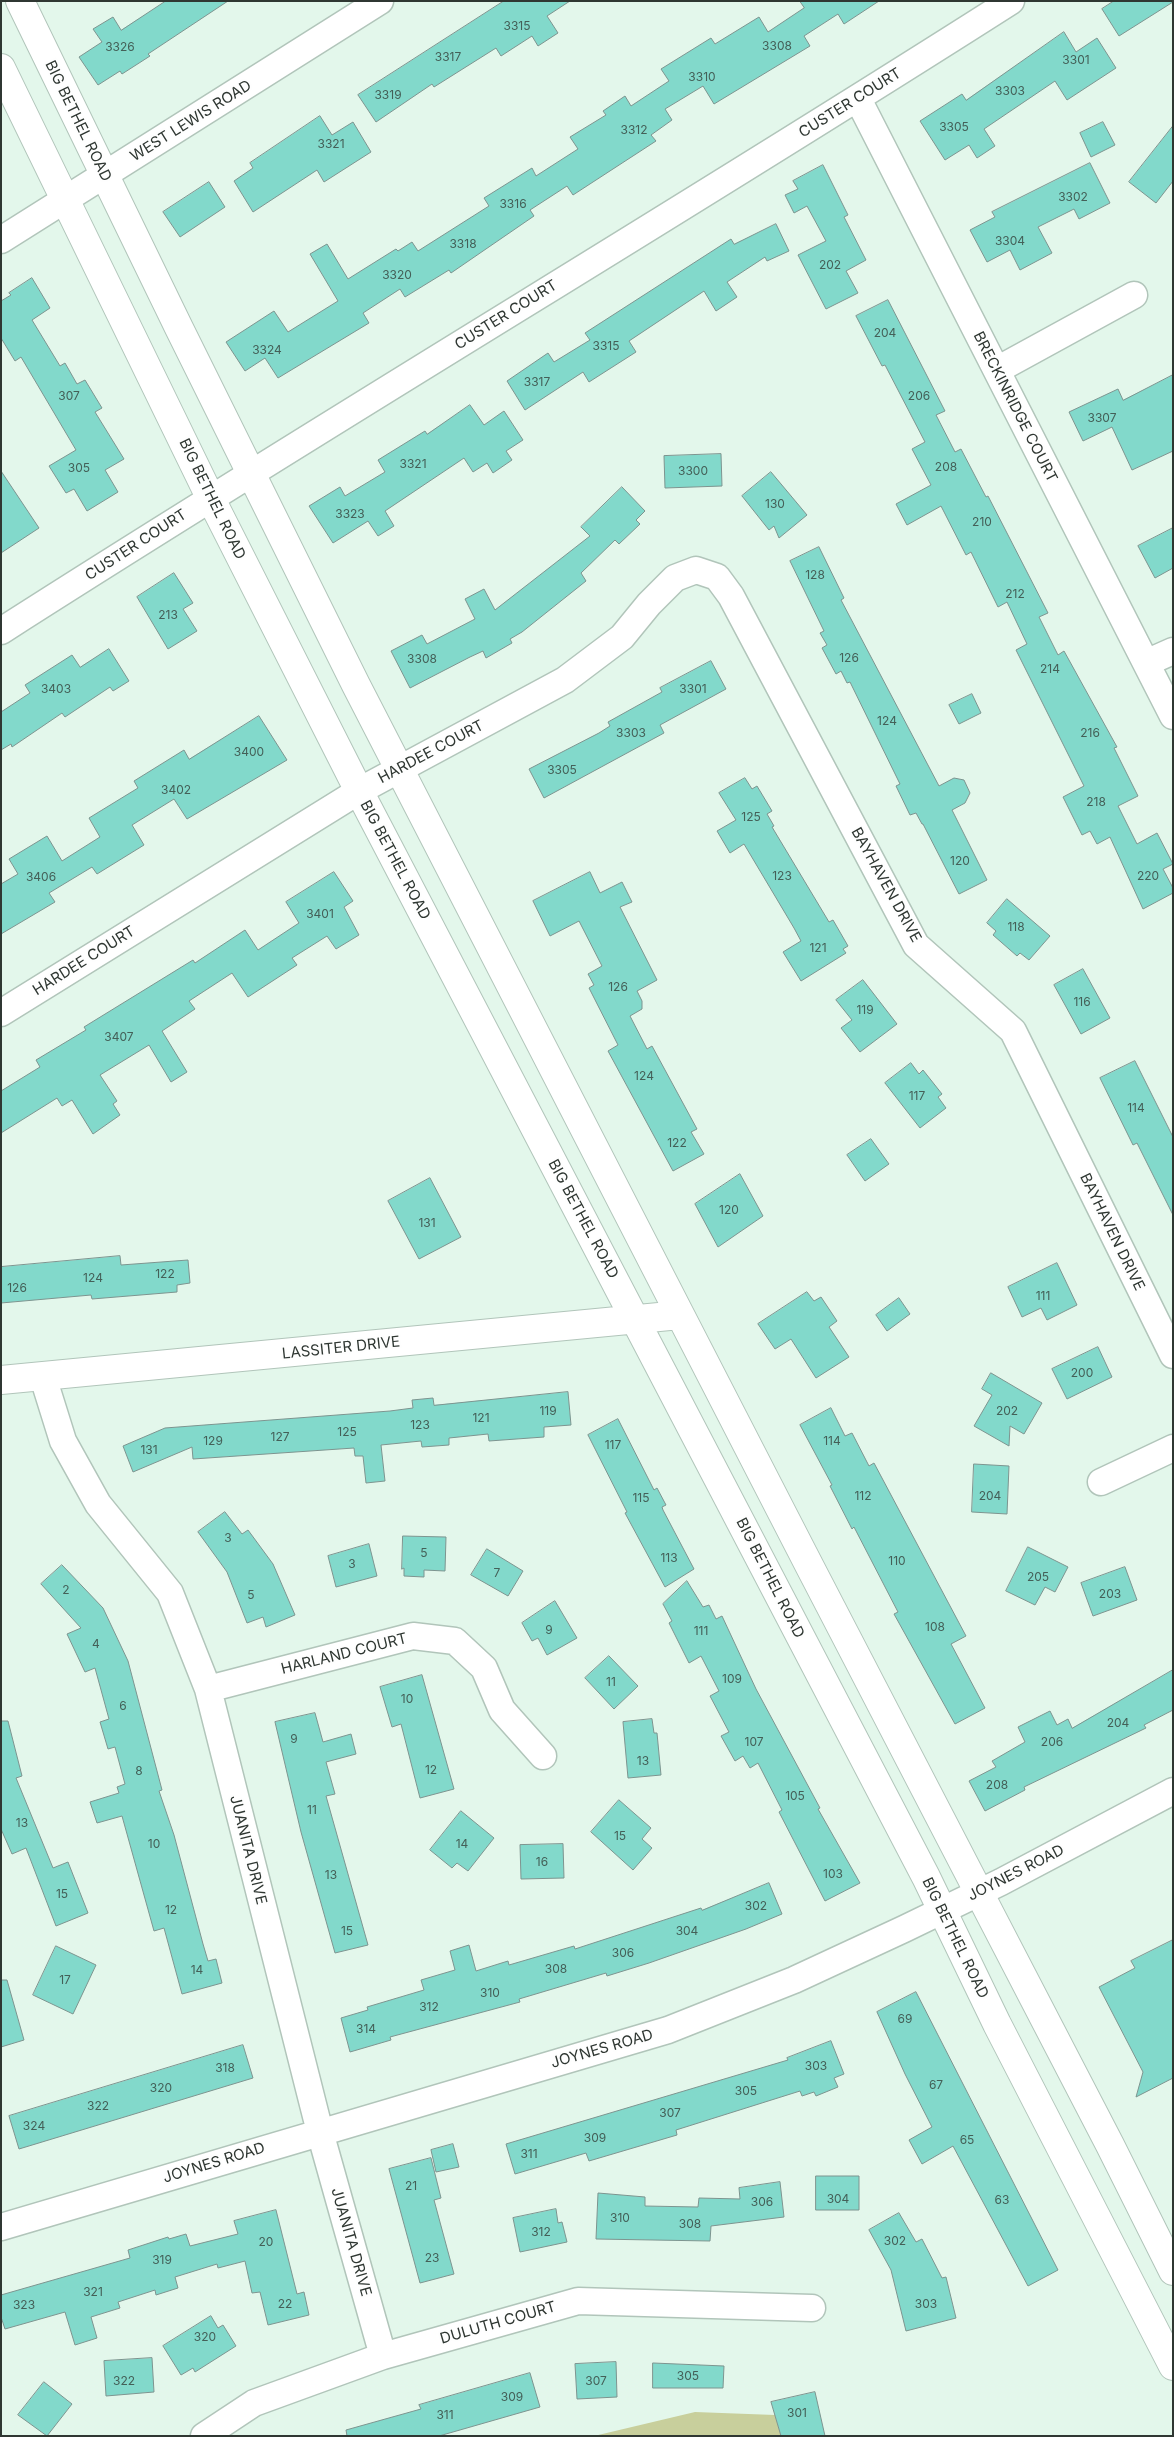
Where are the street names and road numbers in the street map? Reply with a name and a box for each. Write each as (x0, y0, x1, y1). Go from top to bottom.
street label: BIG BETHEL ROAD (41, 58, 115, 184)
street label: CUSTER COURT (796, 64, 904, 142)
street label: WEST LEWIS ROAD (127, 76, 255, 166)
street label: CUSTER COURT (452, 276, 560, 354)
street label: BRECKINRIDGE COURT (969, 329, 1061, 485)
street label: BIG BETHEL ROAD (175, 436, 249, 562)
street label: CUSTER COURT (82, 506, 190, 584)
street label: HARDEE COURT (375, 717, 487, 787)
street label: BIG BETHEL ROAD (356, 797, 434, 923)
street label: BAYHAVEN DRIVE (847, 824, 925, 946)
street label: HARDEE COURT (30, 922, 138, 1000)
street label: BIG BETHEL ROAD (544, 1156, 622, 1282)
street label: BAYHAVEN DRIVE (1076, 1170, 1148, 1294)
street label: LASSITER DRIVE (281, 1333, 401, 1363)
street label: BIG BETHEL ROAD (732, 1515, 808, 1641)
street label: HARLAND COURT (279, 1630, 409, 1678)
street label: JUANITA DRIVE (226, 1794, 270, 1906)
street label: JOYNES ROAD (965, 1841, 1067, 1905)
street label: BIG BETHEL ROAD (918, 1875, 992, 2001)
street label: JOYNES ROAD (549, 2026, 655, 2072)
street label: JOYNES ROAD (161, 2139, 267, 2187)
street label: JUANITA DRIVE (327, 2186, 375, 2298)
street label: DULUTH COURT (438, 2298, 558, 2348)

